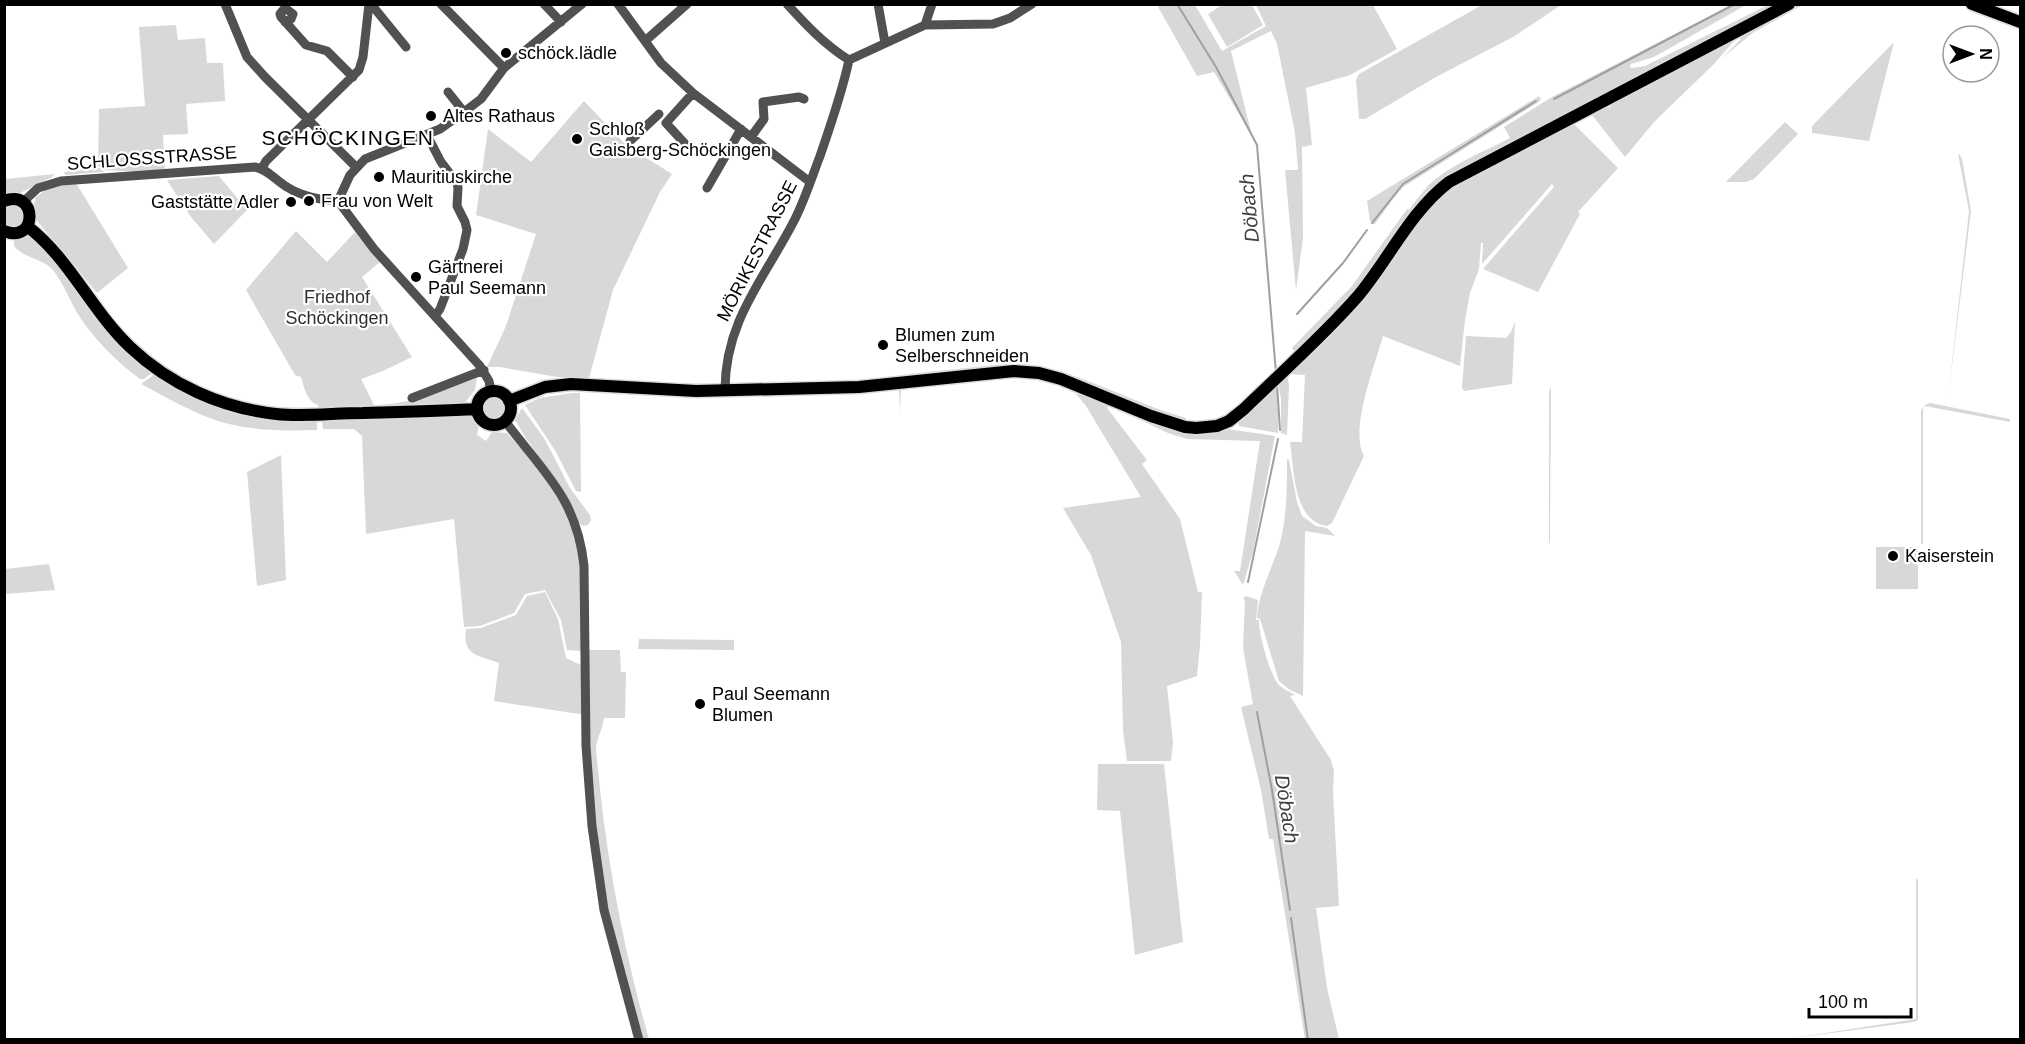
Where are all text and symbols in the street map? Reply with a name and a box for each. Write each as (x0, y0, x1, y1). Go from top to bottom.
north arrow (1941, 24, 2001, 84)
place label: schöck.lädle (518, 43, 617, 63)
marker: schöck.lädle (499, 46, 513, 60)
text: N (1977, 48, 1994, 60)
place label: Altes Rathaus (443, 106, 555, 126)
marker: Altes Rathaus (424, 109, 438, 123)
place label: Schloß Gaisberg-Schöckingen (589, 119, 771, 160)
district label: SCHÖCKINGEN (262, 126, 434, 149)
marker: Schloß Gaisberg-Schöckingen (570, 132, 584, 146)
street label: SCHLOSSSTRASSE (66, 142, 238, 174)
place label: Mauritiuskirche (391, 167, 512, 187)
marker: Mauritiuskirche (372, 170, 386, 184)
water label: Döbach (1235, 173, 1263, 243)
street label: MÖRIKESTRASSE (713, 177, 801, 325)
place label: Frau von Welt (321, 191, 433, 211)
place label: Gaststätte Adler (151, 192, 279, 212)
marker: Frau von Welt (302, 194, 316, 208)
marker: Gaststätte Adler (284, 195, 298, 209)
place label: Gärtnerei Paul Seemann (428, 257, 546, 298)
marker: Gärtnerei Paul Seemann (409, 270, 423, 284)
park label: Friedhof Schöckingen (285, 287, 389, 328)
place label: Blumen zum Selberschneiden (895, 325, 1029, 366)
marker: Blumen zum Selberschneiden (876, 338, 890, 352)
place label: Kaiserstein (1905, 546, 1994, 566)
marker: Kaiserstein (1886, 549, 1900, 563)
place label: Paul Seemann Blumen (712, 684, 830, 725)
marker: Paul Seemann Blumen (693, 697, 707, 711)
water label: Döbach (1271, 773, 1303, 845)
scale bar (1809, 981, 1911, 1019)
text: 100 m (1818, 992, 1868, 1012)

